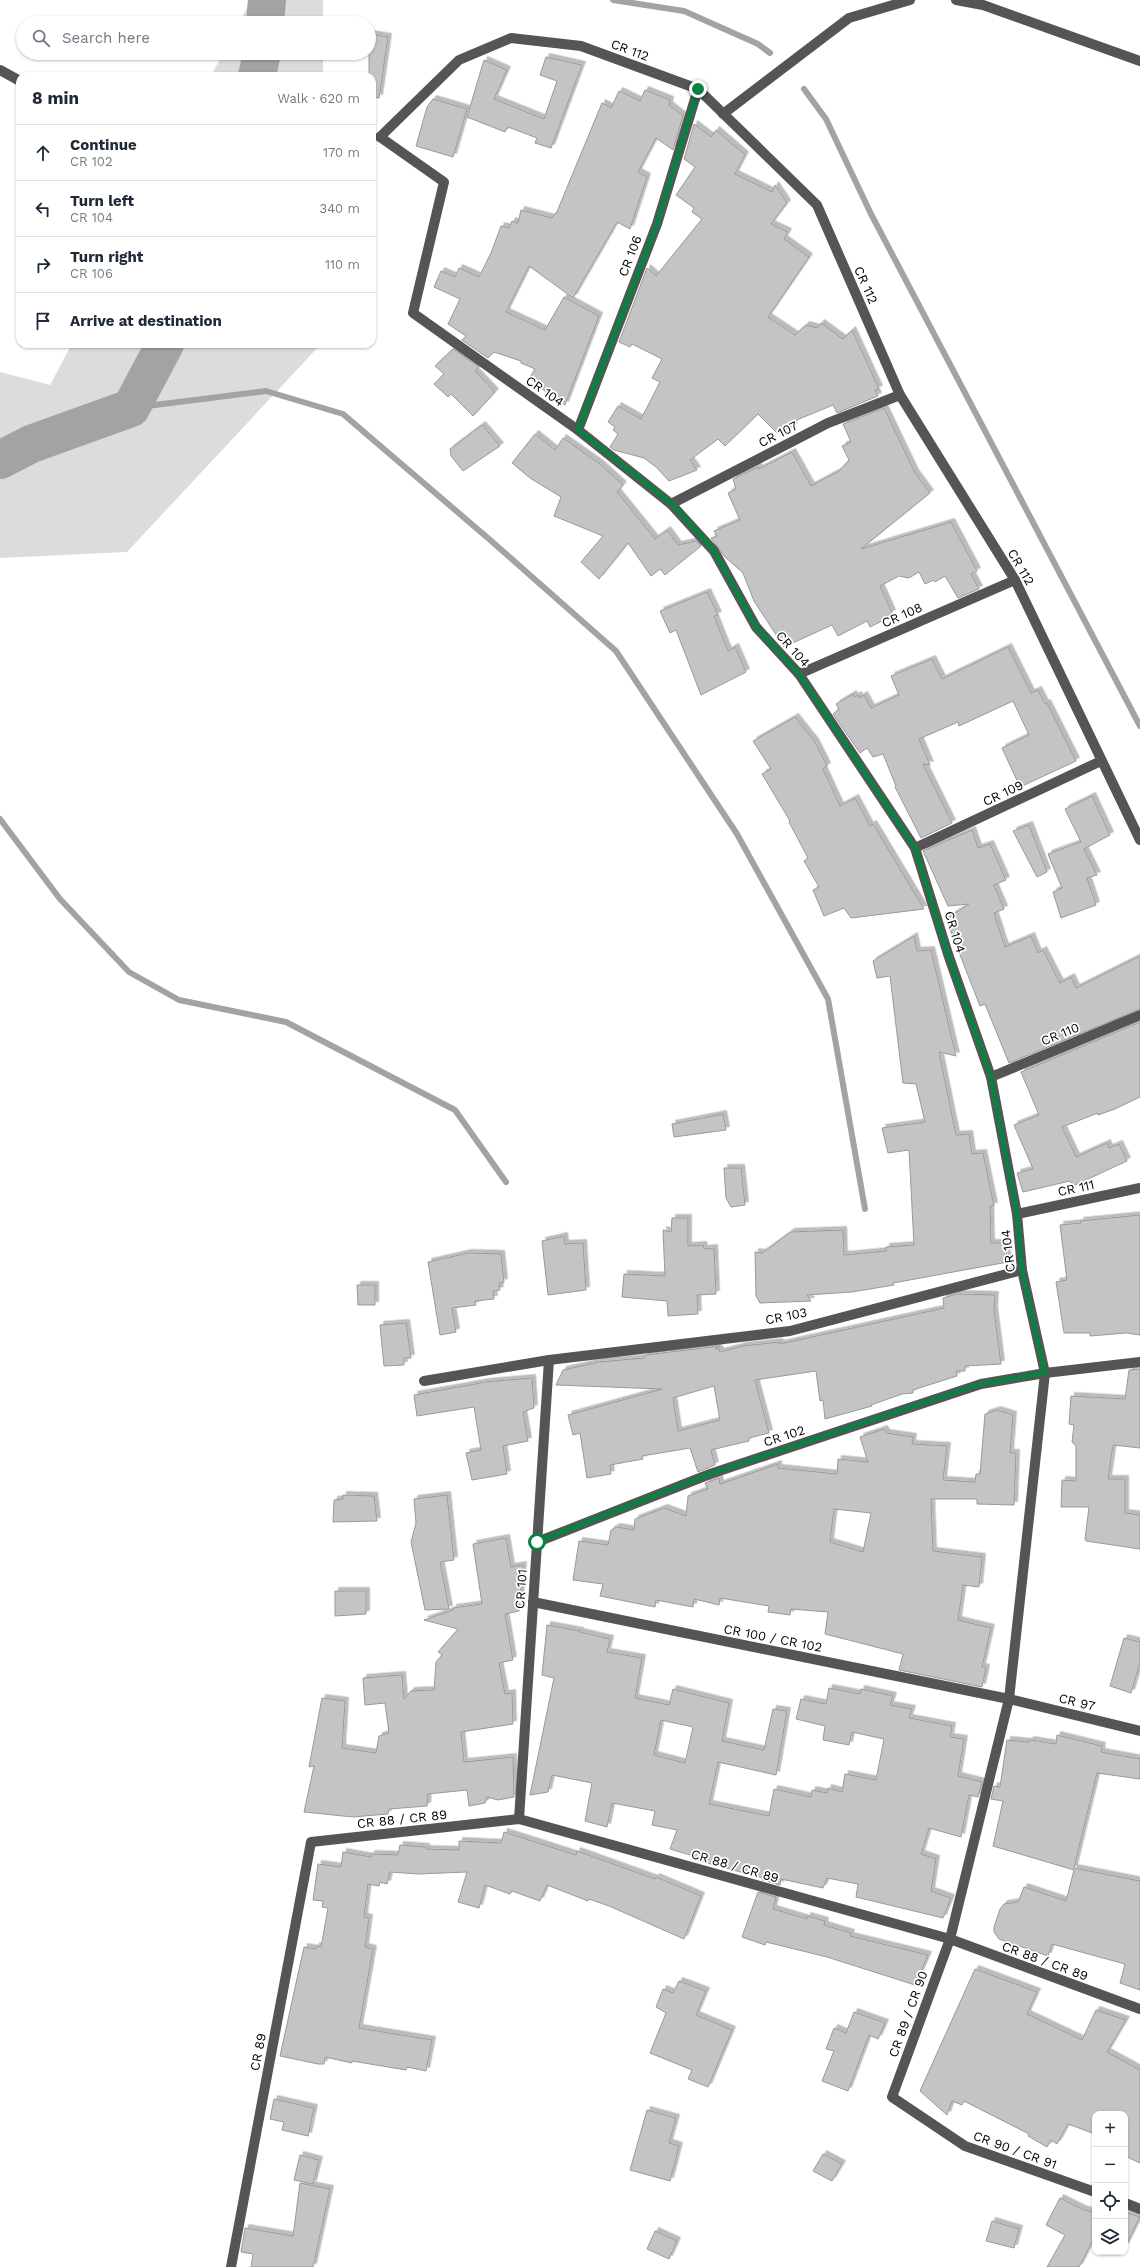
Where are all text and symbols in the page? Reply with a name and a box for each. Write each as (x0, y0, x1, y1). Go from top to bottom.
search box (16, 16, 376, 60)
icon: search (30, 27, 52, 49)
text: Search here (62, 29, 150, 47)
street label: CR 112 (609, 36, 651, 64)
route end (689, 80, 707, 98)
text: 8 min (32, 88, 79, 108)
text: Walk · 620 m (277, 91, 360, 106)
text: Continue (70, 136, 137, 154)
icon: ahead (32, 142, 54, 164)
text: 170 m (323, 145, 360, 160)
text: CR 102 (70, 154, 112, 169)
text: Turn left (70, 192, 134, 210)
icon: left (32, 198, 54, 220)
text: 340 m (320, 201, 360, 216)
text: CR 104 (70, 210, 113, 225)
street label: CR 106 (615, 233, 645, 279)
text: Turn right (70, 248, 143, 266)
icon: right (32, 254, 54, 276)
text: 110 m (325, 257, 360, 272)
street label: CR 112 (851, 264, 881, 306)
text: CR 106 (70, 266, 113, 281)
icon: arrive (32, 310, 54, 332)
text: Arrive at destination (70, 312, 222, 330)
street label: CR 104 (523, 373, 567, 409)
street label: CR 107 (756, 418, 800, 450)
street label: CR 112 (1005, 546, 1037, 588)
street label: CR 108 (879, 599, 925, 631)
street label: CR 104 (773, 628, 813, 670)
street label: CR 109 (980, 777, 1026, 809)
street label: CR 104 (942, 909, 968, 955)
street label: CR 110 (1039, 1020, 1081, 1048)
street label: CR 111 (1056, 1177, 1096, 1199)
street label: CR 104 (998, 1229, 1018, 1273)
street label: CR 103 (764, 1305, 808, 1327)
street label: CR 102 (761, 1422, 807, 1450)
route start (528, 1533, 546, 1551)
street label: CR 101 (512, 1569, 530, 1609)
street label: CR 100 / CR 102 (722, 1621, 824, 1655)
street label: CR 97 (1057, 1690, 1097, 1714)
street label: CR 88 / CR 89 (356, 1807, 448, 1831)
street label: CR 88 / CR 89 (689, 1846, 781, 1886)
street label: CR 88 / CR 89 (1000, 1938, 1090, 1984)
street label: CR 89 / CR 90 (885, 1969, 931, 2059)
street label: CR 89 (247, 2032, 269, 2072)
map controls (1092, 2111, 1128, 2255)
button: + (1092, 2111, 1128, 2147)
street label: CR 90 / CR 91 (971, 2128, 1059, 2172)
button: − (1092, 2147, 1128, 2183)
button: locate (1092, 2183, 1128, 2219)
button: layers (1092, 2219, 1128, 2255)

